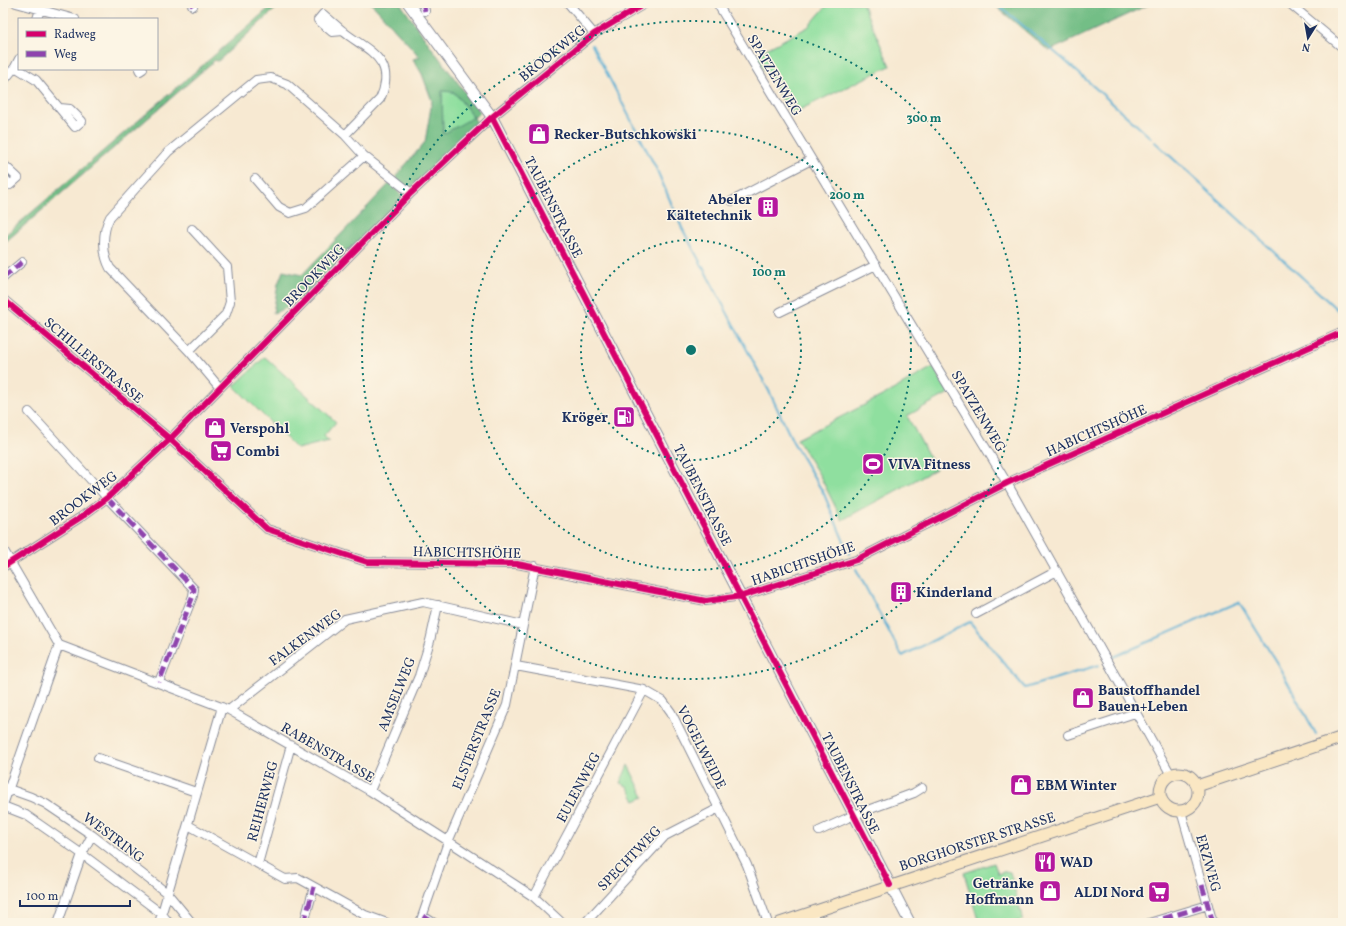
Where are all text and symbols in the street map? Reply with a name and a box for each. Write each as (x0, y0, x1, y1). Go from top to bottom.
legend (18, 18, 158, 70)
north arrow (1288, 18, 1328, 58)
street label: BROOKWEG (516, 21, 590, 87)
text: Radweg (54, 27, 96, 43)
street label: SPATZENWEG (742, 31, 806, 120)
text: N (1301, 38, 1312, 54)
text: Weg (54, 47, 77, 63)
text: 300 m (907, 111, 942, 127)
shop icon: Recker-Butschkowski (526, 121, 552, 147)
place label: Recker-Butschkowski (554, 126, 697, 145)
street label: TAUBENSTRASSE (519, 154, 587, 262)
text: 200 m (829, 188, 865, 204)
place label: Abeler Kältetechnik (667, 191, 753, 226)
building icon: Abeler Kältetechnik (755, 194, 781, 220)
street label: BROOKWEG (280, 240, 350, 312)
text: 100 m (752, 265, 786, 281)
street label: SCHILLERSTRASSE (39, 314, 147, 408)
centre of rings (684, 343, 698, 357)
street label: SPATZENWEG (946, 367, 1010, 456)
street label: HABICHTSHÖHE (1043, 401, 1150, 462)
fuel station icon: Kröger (611, 404, 637, 430)
place label: Kröger (562, 409, 608, 428)
shop icon: Verspohl (202, 415, 228, 441)
place label: Verspohl (230, 420, 289, 439)
supermarket icon: Combi (208, 438, 234, 464)
street label: TAUBENSTRASSE (668, 442, 736, 550)
place label: Combi (236, 443, 280, 462)
sports icon: VIVA Fitness (860, 451, 886, 477)
place label: VIVA Fitness (888, 456, 971, 475)
street label: BROOKWEG (46, 467, 122, 531)
street label: HABICHTSHÖHE (749, 538, 858, 591)
street label: HABICHTSHÖHE (413, 543, 521, 564)
building icon: Kinderland (888, 579, 914, 605)
place label: Kinderland (916, 584, 993, 603)
street label: FALKENWEG (266, 605, 346, 671)
street label: AMSELWEG (374, 655, 421, 735)
place label: Baustoffhandel Bauen+Leben (1098, 682, 1200, 717)
shop icon: Baustoffhandel Bauen+Leben (1070, 685, 1096, 711)
street label: ELSTERSTRASSE (448, 686, 506, 793)
street label: VOGELWEIDE (671, 703, 730, 793)
street label: RABENSTRASSE (277, 719, 378, 788)
street label: TAUBENSTRASSE (816, 730, 884, 838)
street label: EULENWEG (553, 749, 606, 826)
street label: REIHERWEG (244, 759, 283, 844)
shop icon: EBM Winter (1008, 772, 1034, 798)
place label: EBM Winter (1036, 777, 1117, 796)
street label: BORGHORSTER STRASSE (897, 808, 1058, 877)
street label: WESTRING (78, 809, 148, 868)
street label: SPECHTWEG (594, 822, 666, 896)
street label: ERZWEG (1190, 832, 1225, 894)
restaurant icon: WAD (1032, 849, 1058, 875)
place label: WAD (1060, 854, 1093, 873)
place label: Getränke Hoffmann (965, 875, 1034, 910)
shop icon: Getränke Hoffmann (1037, 878, 1063, 904)
supermarket icon: ALDI Nord (1146, 879, 1172, 905)
scale bar (20, 882, 130, 908)
place label: ALDI Nord (1074, 884, 1144, 903)
text: 100 m (26, 889, 59, 905)

